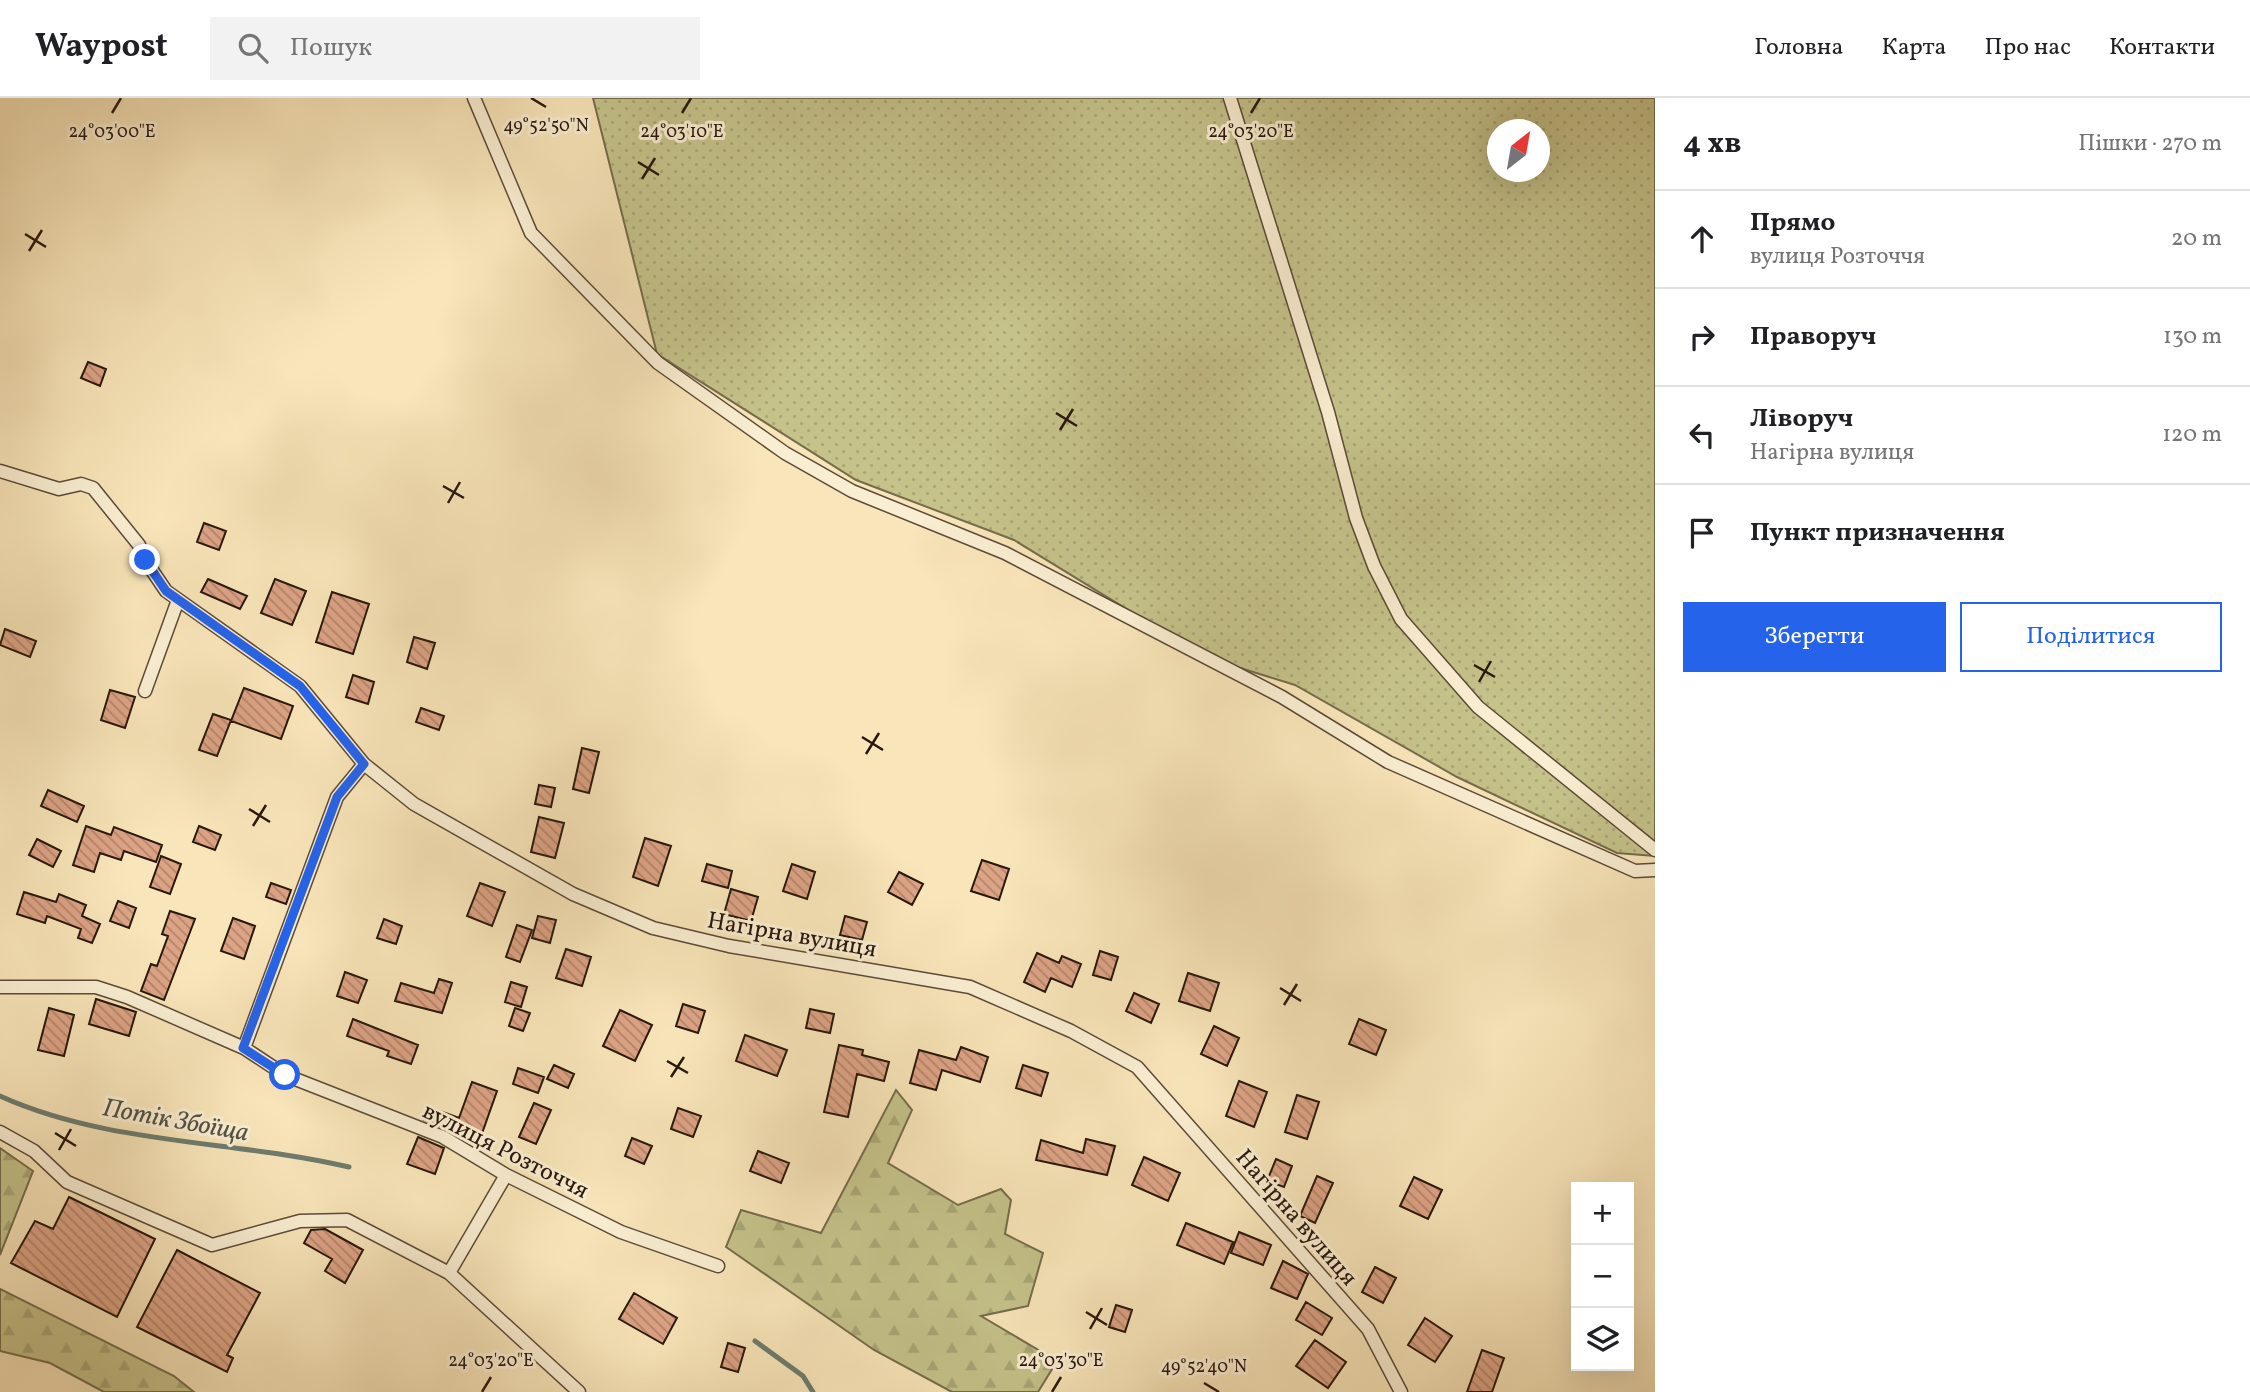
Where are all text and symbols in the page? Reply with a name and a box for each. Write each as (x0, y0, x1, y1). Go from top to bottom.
search box (210, 17, 700, 80)
text: Waypost (35, 25, 168, 71)
icon: search (234, 29, 272, 67)
text: Пошук (290, 30, 372, 66)
text: Головна (1754, 31, 1843, 65)
text: Карта (1881, 31, 1947, 65)
text: Про нас (1985, 31, 2071, 65)
text: Контакти (2109, 31, 2215, 65)
text: 49°52'50"N (503, 114, 589, 139)
north arrow (1487, 119, 1550, 182)
text: 24°03'00"E (68, 120, 156, 145)
text: 24°03'10"E (640, 120, 724, 145)
text: 24°03'20"E (1208, 120, 1294, 145)
text: 4 хв (1683, 123, 1741, 165)
text: Пішки · 270 m (2078, 128, 2222, 160)
text: Прямо (1750, 205, 1835, 241)
icon: ahead (1683, 220, 1721, 258)
text: 20 m (2171, 223, 2222, 255)
text: вулиця Розточчя (1750, 241, 1925, 273)
icon: right (1683, 318, 1721, 356)
text: Праворуч (1750, 319, 1876, 355)
text: 130 m (2163, 321, 2222, 353)
text: Ліворуч (1750, 401, 1853, 437)
icon: left (1683, 416, 1721, 454)
text: 120 m (2162, 419, 2222, 451)
text: Нагірна вулиця (1750, 437, 1914, 469)
icon: arrive (1683, 514, 1721, 552)
text: Пункт призначення (1750, 515, 2005, 551)
route end (129, 544, 160, 575)
button: Зберегти (1683, 602, 1946, 672)
button: Поділитися (1960, 602, 2222, 672)
street label: Нагірна вулиця (704, 904, 879, 968)
route start (269, 1059, 300, 1090)
water label: Потік Збоїща (100, 1090, 251, 1151)
street label: вулиця Розточчя (416, 1095, 594, 1208)
street label: Нагірна вулиця (1226, 1142, 1365, 1294)
map controls (1571, 1182, 1634, 1371)
button: + (1571, 1182, 1634, 1245)
button: − (1571, 1245, 1634, 1308)
button: layers (1571, 1308, 1634, 1371)
text: 24°03'20"E (448, 1349, 534, 1374)
text: 24°03'30"E (1018, 1349, 1104, 1374)
text: 49°52'40"N (1161, 1355, 1247, 1380)

